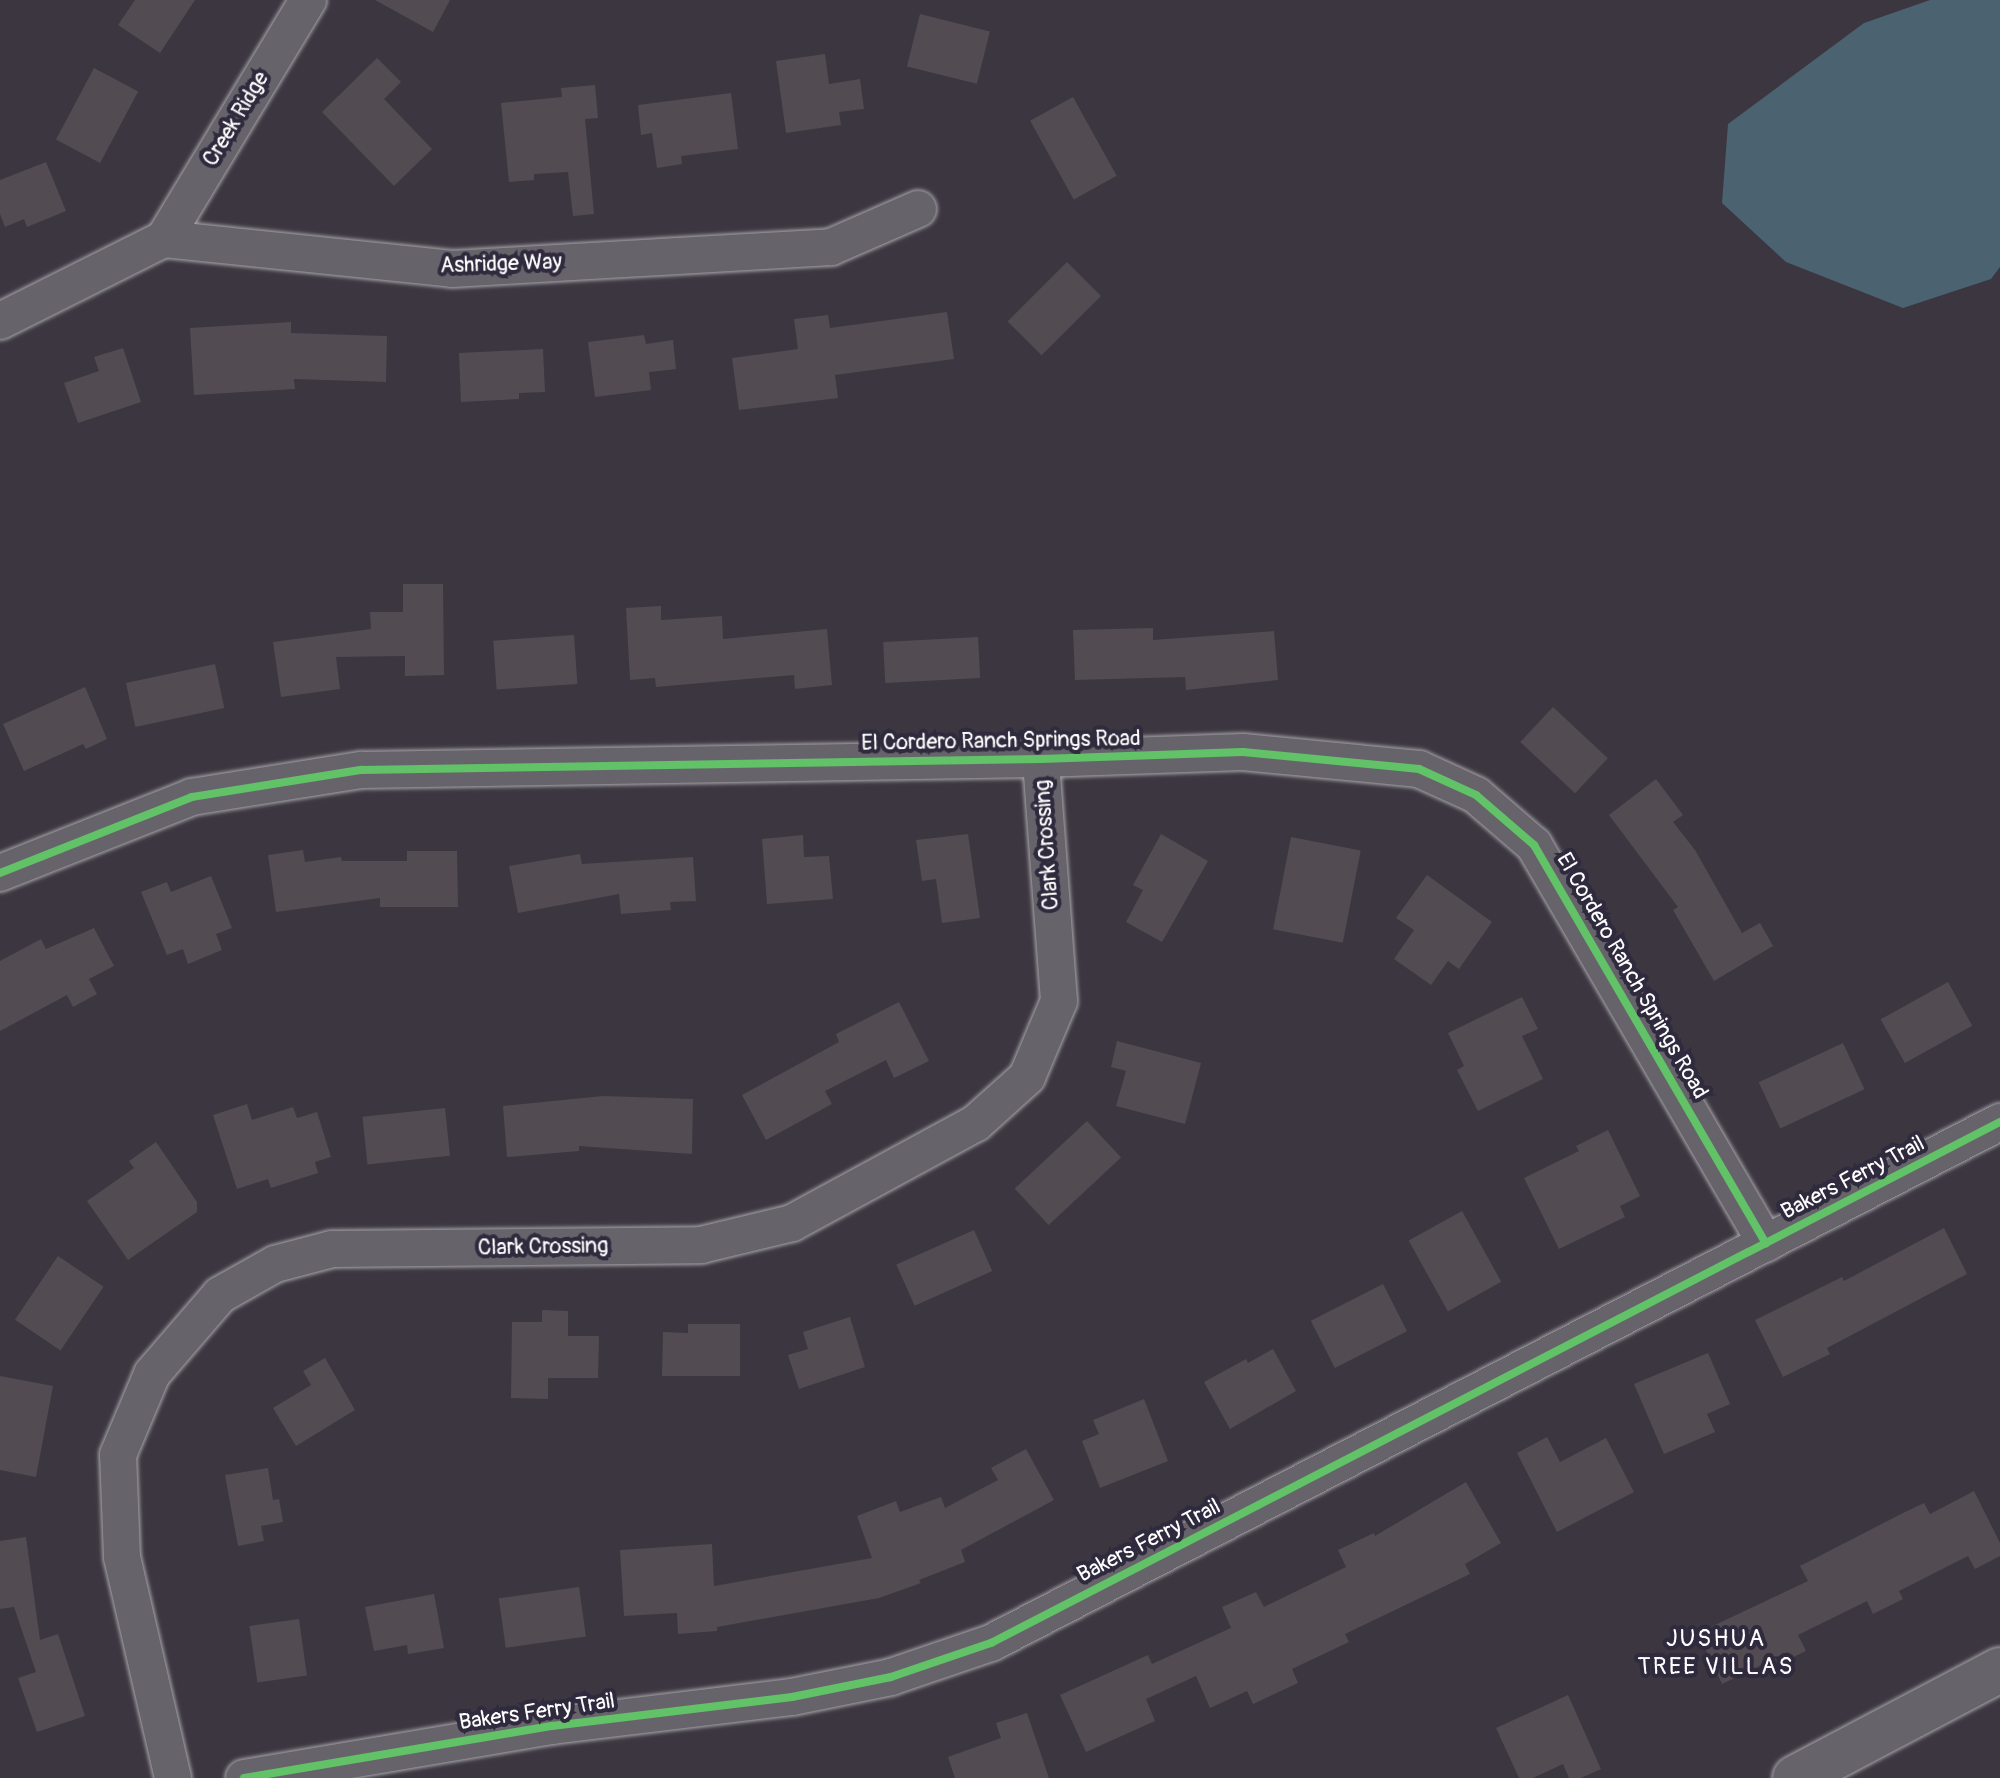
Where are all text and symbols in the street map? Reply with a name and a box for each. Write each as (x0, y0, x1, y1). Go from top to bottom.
street label: Creek Ridge (197, 67, 275, 171)
street label: Ashridge Way (440, 249, 562, 279)
street label: El Cordero Ranch Springs Road (861, 725, 1141, 757)
street label: Clark Crossing (1029, 779, 1065, 911)
street label: El Cordero Ranch Springs Road (1551, 848, 1713, 1104)
street label: Bakers Ferry Trail (1777, 1131, 1929, 1225)
street label: Clark Crossing (478, 1233, 608, 1261)
street label: Bakers Ferry Trail (1073, 1494, 1225, 1588)
district label: JUSHUA TREE VILLAS (1637, 1625, 1795, 1681)
street label: Bakers Ferry Trail (457, 1688, 617, 1736)

